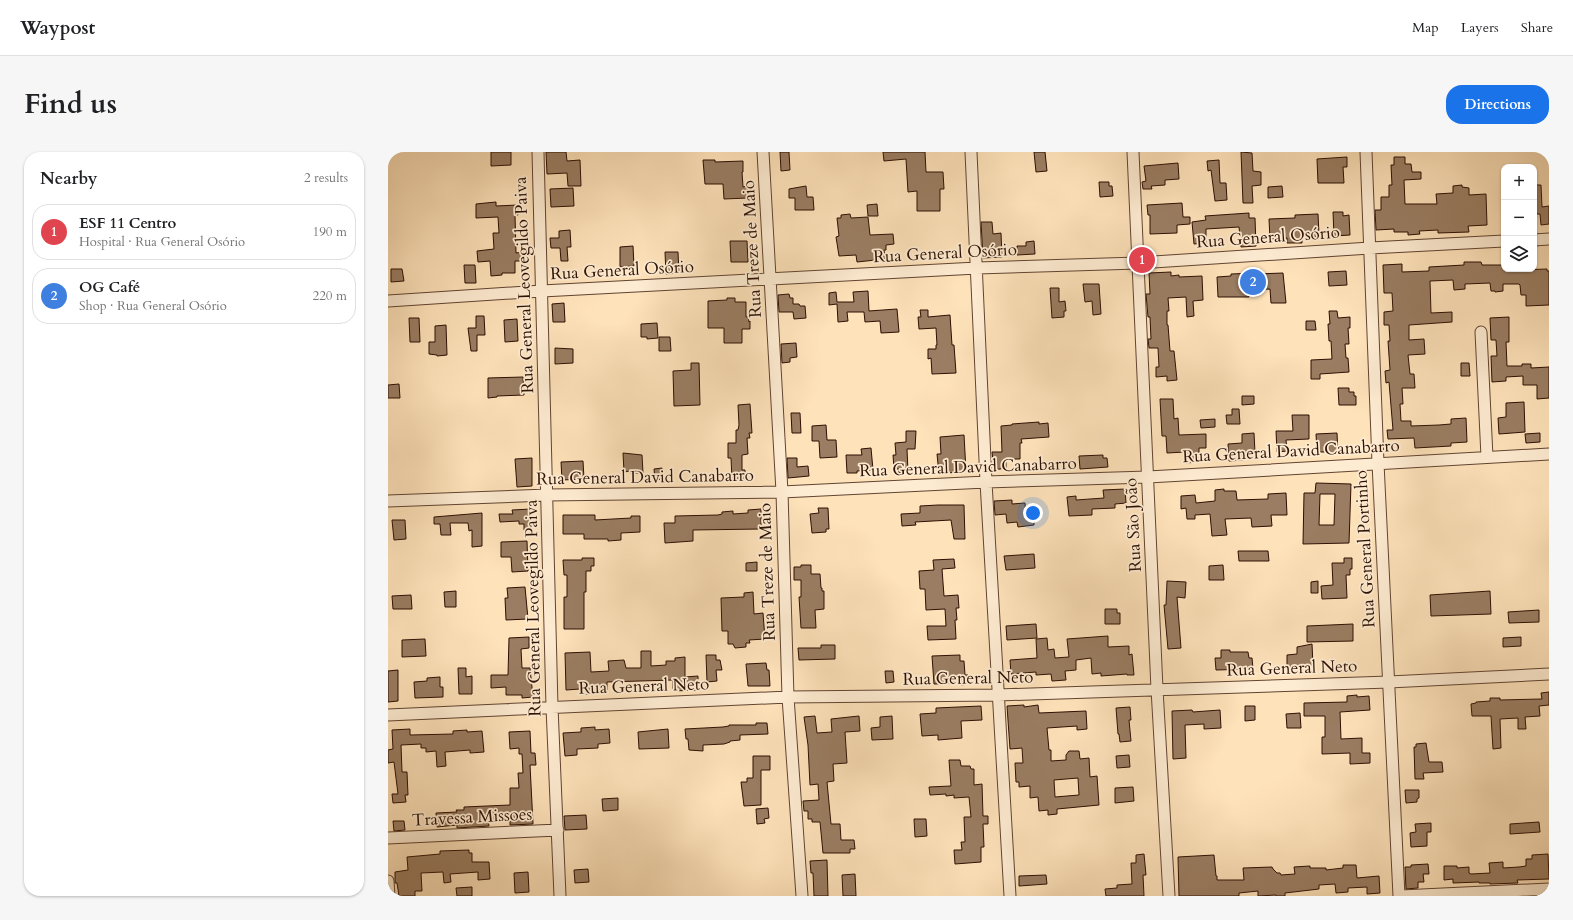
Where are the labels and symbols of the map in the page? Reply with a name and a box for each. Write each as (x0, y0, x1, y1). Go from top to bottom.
street label: Rua General Leovegildo Paiva (509, 175, 539, 394)
street label: Rua Treze de Maio (737, 180, 767, 318)
street label: Rua General Osório (1195, 221, 1341, 253)
street label: Rua General Osório (873, 238, 1017, 268)
pin: 1 (1129, 245, 1155, 275)
street label: Rua General Osório (550, 255, 694, 285)
pin: 2 (1240, 267, 1266, 297)
street label: Rua General David Canabarro (1182, 434, 1400, 468)
street label: Rua General David Canabarro (859, 452, 1077, 482)
street label: Rua General David Canabarro (536, 464, 754, 490)
street label: Rua General Portinho (1349, 470, 1381, 628)
street label: Rua São João (1119, 477, 1147, 573)
street label: Rua General Leovegildo Paiva (520, 499, 546, 717)
street label: Rua Treze de Maio (753, 503, 781, 641)
your location (1023, 503, 1043, 523)
street label: Rua General Neto (1226, 654, 1358, 682)
street label: Rua General Neto (902, 665, 1034, 691)
street label: Rua General Neto (578, 672, 710, 700)
street label: Travessa Missoes (411, 802, 533, 832)

